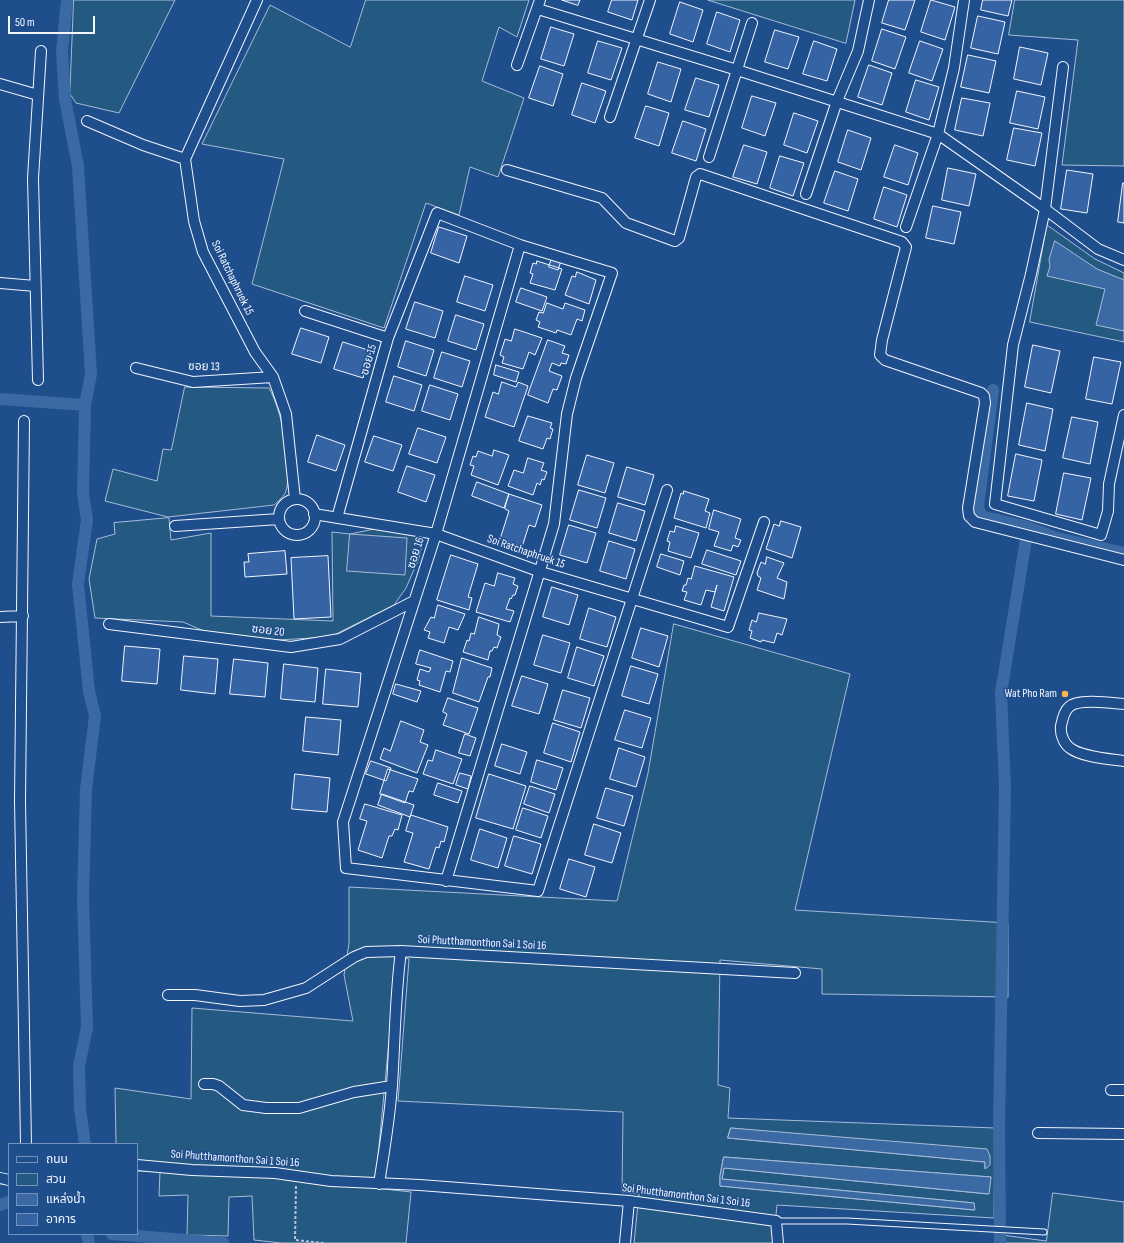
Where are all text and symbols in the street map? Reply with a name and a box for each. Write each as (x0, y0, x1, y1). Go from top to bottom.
scale bar (10, 8, 97, 34)
text: 50 m (15, 15, 35, 30)
street label: Soi Ratchaphruek 15 (208, 238, 256, 318)
street label: ซอย 15 (358, 343, 380, 377)
street label: ซอย 13 (188, 360, 220, 374)
street label: Soi Ratchaphruek 15 (485, 532, 567, 572)
street label: ซอย 16 (404, 536, 428, 570)
street label: ซอย 20 (251, 622, 285, 640)
place label: Wat Pho Ram (1005, 687, 1057, 701)
marker: Wat Pho Ram (1060, 689, 1070, 699)
street label: Soi Phutthamonthon Sai 1 Soi 16 (417, 932, 547, 954)
legend (8, 1143, 138, 1235)
street label: Soi Phutthamonthon Sai 1 Soi 16 (170, 1147, 300, 1171)
text: ถนน (46, 1152, 68, 1167)
text: สวน (46, 1172, 66, 1187)
street label: Soi Phutthamonthon Sai 1 Soi 16 (621, 1181, 751, 1211)
text: แหล่งน้ำ (46, 1192, 85, 1207)
text: อาคาร (46, 1212, 76, 1227)

